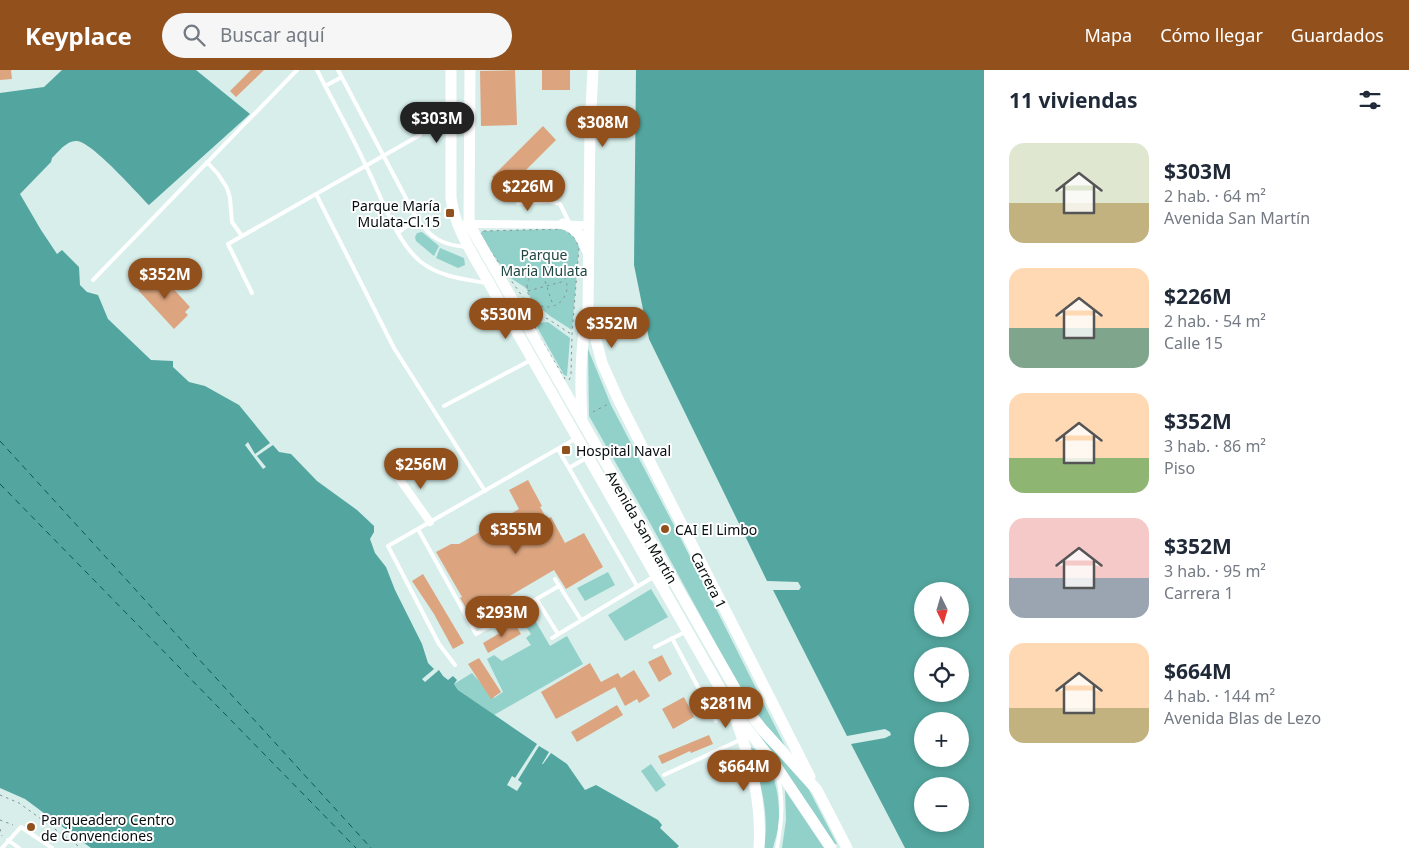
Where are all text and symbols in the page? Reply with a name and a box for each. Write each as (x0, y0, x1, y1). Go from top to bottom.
search box (162, 13, 512, 58)
text: Keyplace (25, 19, 132, 52)
icon: search (180, 21, 208, 49)
text: Buscar aquí (220, 22, 325, 48)
text: Mapa (1085, 23, 1132, 47)
text: Cómo llegar (1160, 23, 1263, 47)
text: Guardados (1291, 23, 1384, 47)
text: 11 viviendas (1009, 86, 1138, 114)
icon: filters (1356, 86, 1384, 114)
pin: $303M (402, 102, 472, 144)
pin: $308M (568, 106, 638, 148)
text: $303M (411, 107, 463, 129)
text: $308M (577, 111, 629, 133)
text: $303M (1164, 157, 1232, 185)
icon: home (1049, 163, 1109, 223)
pin: $226M (493, 170, 563, 212)
text: $226M (502, 175, 554, 197)
text: 2 hab. · 64 m² (1164, 185, 1266, 207)
place label: Parque María Mulata-Cl.15 (352, 196, 440, 231)
marker: Parque María Mulata-Cl.15 (444, 207, 456, 219)
text: Avenida San Martín (1164, 207, 1310, 229)
park label: Parque Maria Mulata (500, 245, 588, 280)
pin: $352M (130, 258, 200, 300)
text: $352M (139, 263, 191, 285)
text: $226M (1164, 282, 1232, 310)
icon: home (1049, 288, 1109, 348)
pin: $530M (471, 298, 541, 340)
text: $530M (480, 303, 532, 325)
pin: $352M (577, 306, 647, 349)
text: 2 hab. · 54 m² (1164, 310, 1266, 332)
text: $352M (586, 312, 638, 334)
text: Calle 15 (1164, 332, 1223, 354)
text: $352M (1164, 407, 1232, 435)
icon: home (1049, 413, 1109, 473)
text: 3 hab. · 86 m² (1164, 435, 1266, 457)
place label: Hospital Naval (576, 441, 671, 460)
marker: Hospital Naval (560, 444, 572, 456)
pin: $256M (386, 448, 456, 490)
text: $256M (395, 453, 447, 475)
text: Piso (1164, 457, 1195, 479)
street label: Avenida San Martín (602, 467, 682, 587)
pin: $355M (481, 512, 551, 555)
text: $355M (490, 518, 542, 540)
place label: CAI El Limbo (675, 520, 757, 539)
marker: CAI El Limbo (659, 523, 671, 535)
text: $352M (1164, 532, 1232, 560)
icon: home (1049, 538, 1109, 598)
street label: Carrera 1 (687, 549, 731, 611)
text: 3 hab. · 95 m² (1164, 560, 1266, 582)
north arrow (914, 582, 969, 638)
map controls (914, 582, 969, 832)
text: Carrera 1 (1164, 582, 1234, 604)
pin: $293M (467, 596, 537, 638)
text: $293M (476, 601, 528, 623)
button: locate (914, 647, 969, 702)
text: $664M (1164, 657, 1232, 685)
icon: home (1049, 663, 1109, 723)
text: 4 hab. · 144 m² (1164, 685, 1275, 707)
pin: $281M (691, 686, 761, 729)
text: $281M (700, 692, 752, 714)
text: Avenida Blas de Lezo (1164, 707, 1321, 729)
button: + (914, 712, 969, 767)
pin: $664M (709, 750, 779, 792)
text: $664M (718, 755, 770, 777)
button: − (914, 777, 969, 832)
place label: Parqueadero Centro de Convenciones (41, 810, 174, 845)
marker: Parqueadero Centro de Convenciones (25, 821, 37, 833)

